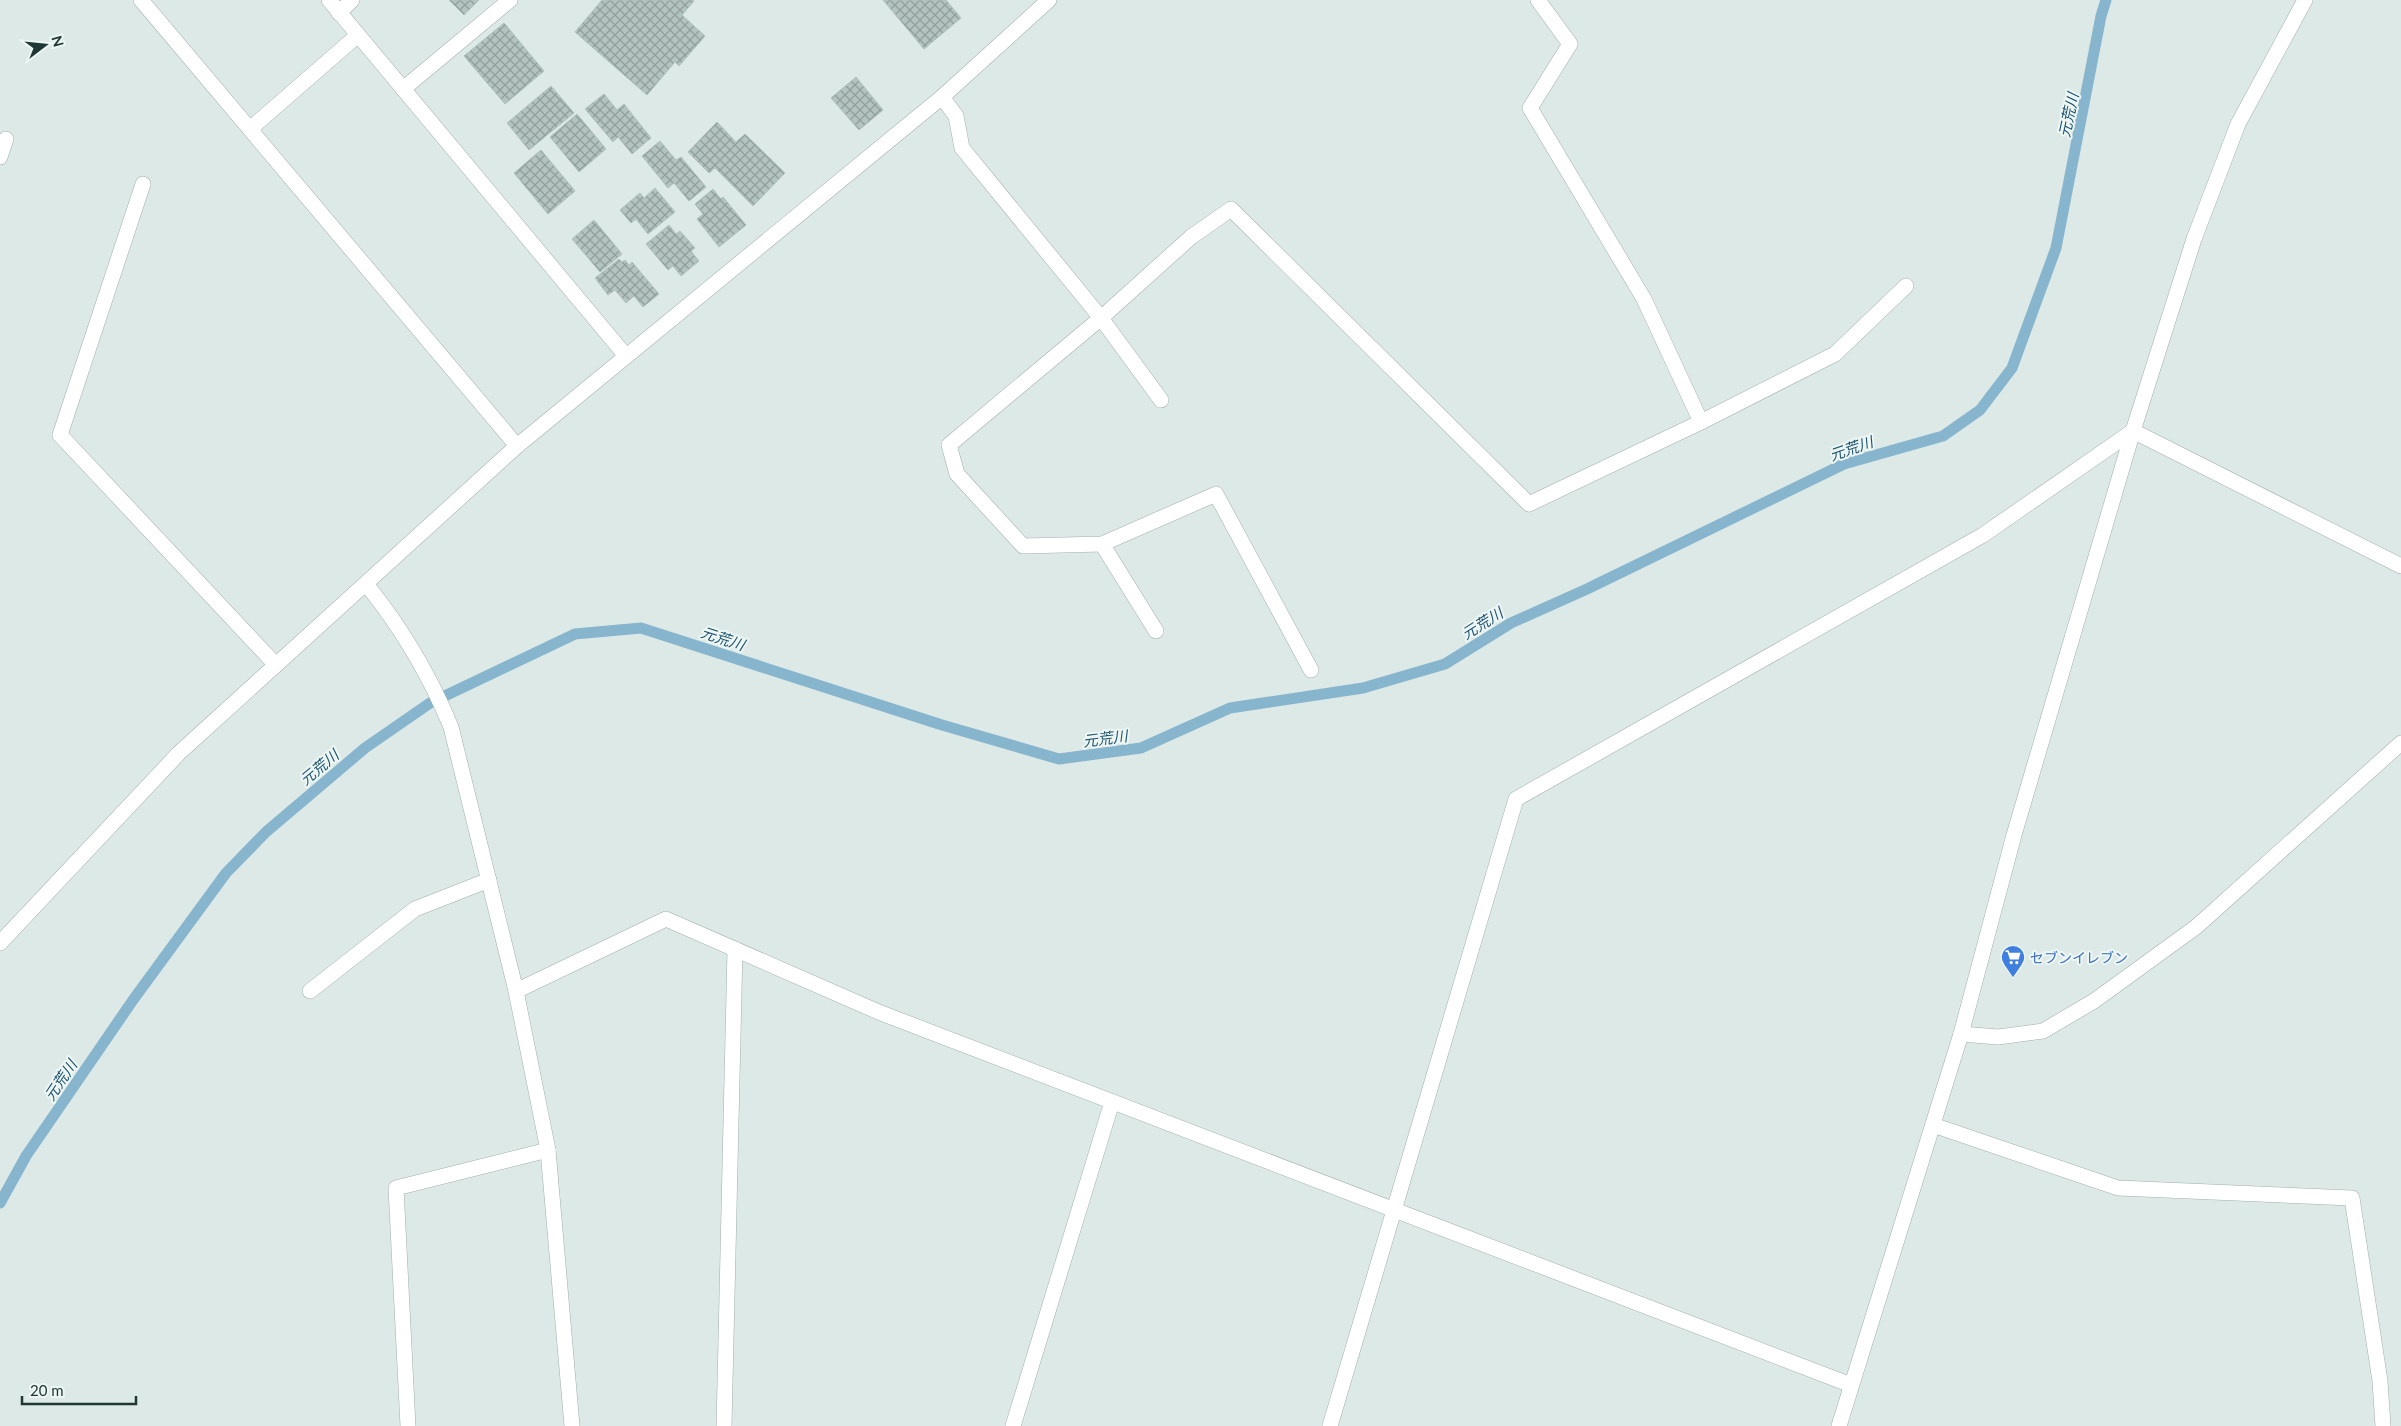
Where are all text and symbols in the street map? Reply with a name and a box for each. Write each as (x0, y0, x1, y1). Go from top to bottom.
north arrow (20, 20, 70, 70)
text: N (48, 34, 68, 49)
water label: 元荒川 (2055, 89, 2082, 139)
water label: 元荒川 (1827, 432, 1877, 464)
water label: 元荒川 (1458, 602, 1508, 643)
water label: 元荒川 (699, 622, 749, 654)
water label: 元荒川 (1082, 726, 1130, 750)
water label: 元荒川 (296, 744, 344, 788)
supermarket icon: セブンイレブン (2000, 944, 2026, 978)
place label: セブンイレブン (2030, 949, 2128, 966)
water label: 元荒川 (40, 1055, 81, 1104)
scale bar (22, 1374, 136, 1406)
text: 20 m (30, 1381, 64, 1399)

